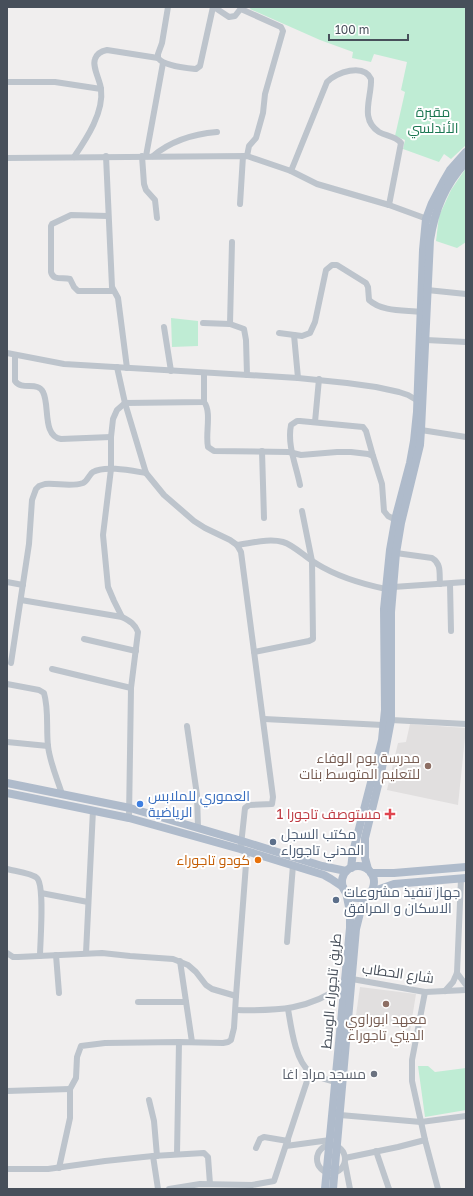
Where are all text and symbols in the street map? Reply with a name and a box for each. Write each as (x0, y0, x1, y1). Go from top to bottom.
scale bar (329, 16, 408, 42)
text: 100 m (335, 22, 369, 37)
park label: مقبرة الأندلسي (408, 103, 458, 139)
place label: مدرسة يوم الوفاء للتعليم المتوسط بنات (299, 749, 420, 784)
marker: مدرسة يوم الوفاء للتعليم المتوسط بنات (423, 761, 433, 771)
place label: العموري للملابس الرياضية (148, 787, 250, 820)
marker: العموري للملابس الرياضية (135, 799, 145, 809)
place label: مستوصف تاجورا 1 (277, 805, 381, 822)
marker: مستوصف تاجورا 1 (384, 808, 396, 820)
place label: مكتب السجل المدني تاجوراء (281, 825, 364, 862)
marker: مكتب السجل المدني تاجوراء (268, 837, 278, 847)
place label: كودو تاجوراء (176, 851, 250, 868)
marker: كودو تاجوراء (253, 855, 263, 865)
place label: جهاز تنفيذ مشروعات الاسكان و المرافق (344, 883, 460, 917)
marker: جهاز تنفيذ مشروعات الاسكان و المرافق (331, 895, 341, 905)
street label: طريق تاجوراء الوسط (317, 932, 345, 1050)
street label: شارع الحطاب (361, 959, 435, 987)
marker: معهد ابوراوي الديني تاجوراء (381, 999, 391, 1009)
place label: معهد ابوراوي الديني تاجوراء (345, 1010, 427, 1047)
place label: مسجد مراد اغا (282, 1065, 366, 1082)
marker: مسجد مراد اغا (369, 1069, 379, 1079)

